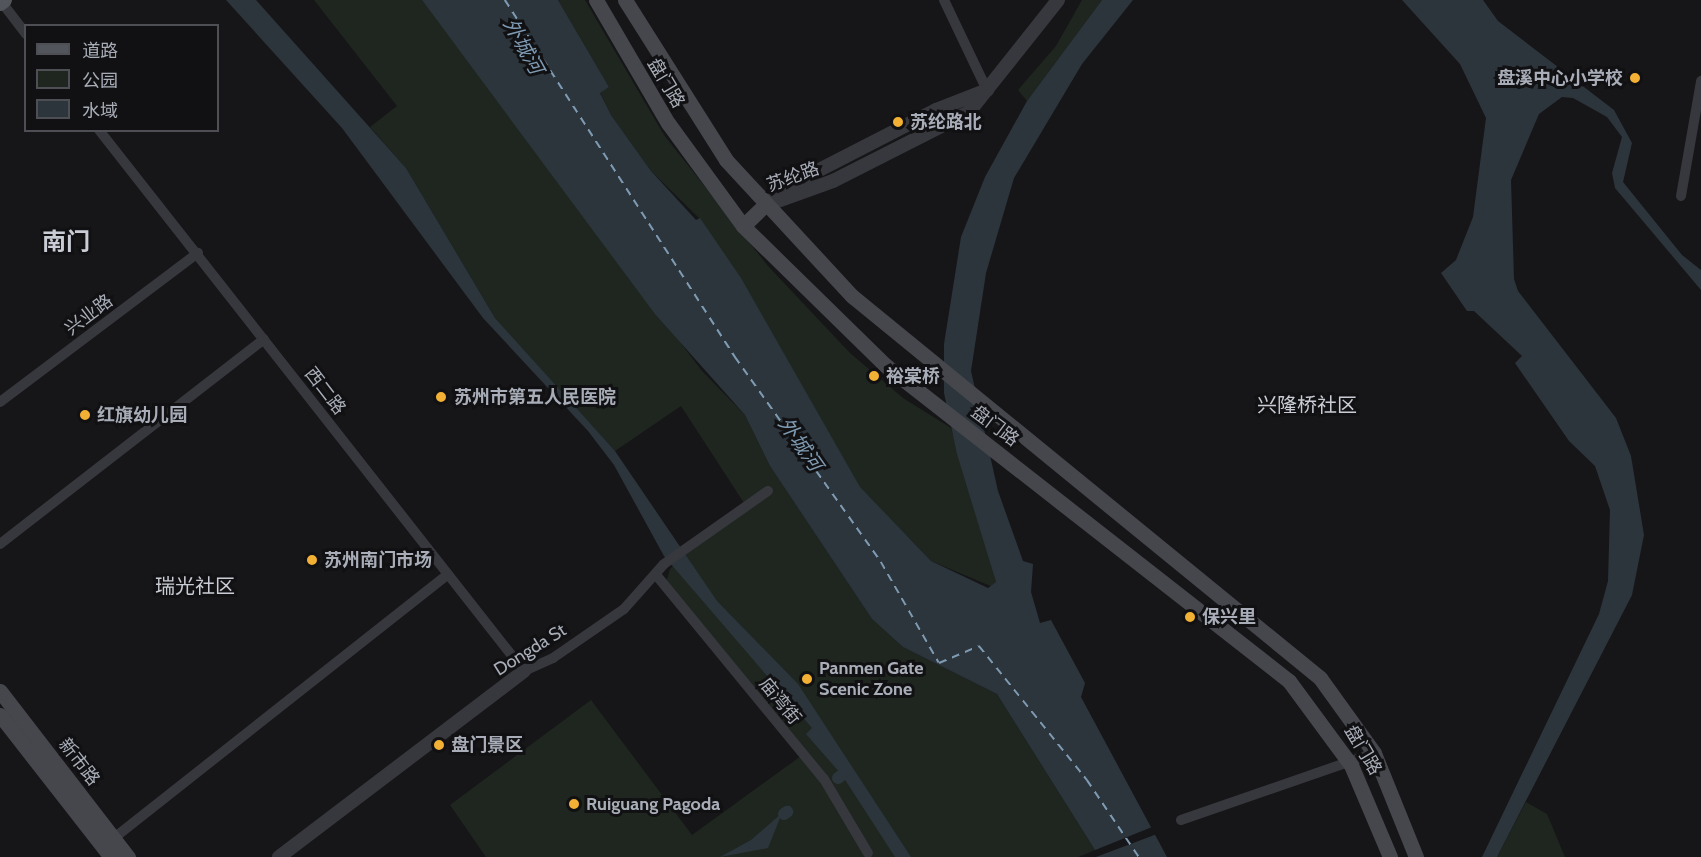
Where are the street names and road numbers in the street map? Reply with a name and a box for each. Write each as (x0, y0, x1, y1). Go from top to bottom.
street label: 盘门路 (643, 54, 689, 112)
street label: 苏纶路 (764, 158, 822, 196)
street label: 兴业路 (61, 290, 117, 340)
street label: 西二路 (300, 363, 350, 419)
street label: 盘门路 (967, 401, 1023, 451)
street label: Dongda St (490, 619, 570, 681)
street label: 庙湾街 (755, 673, 805, 729)
street label: 盘门路 (1340, 721, 1386, 779)
street label: 新市路 (54, 734, 104, 790)

